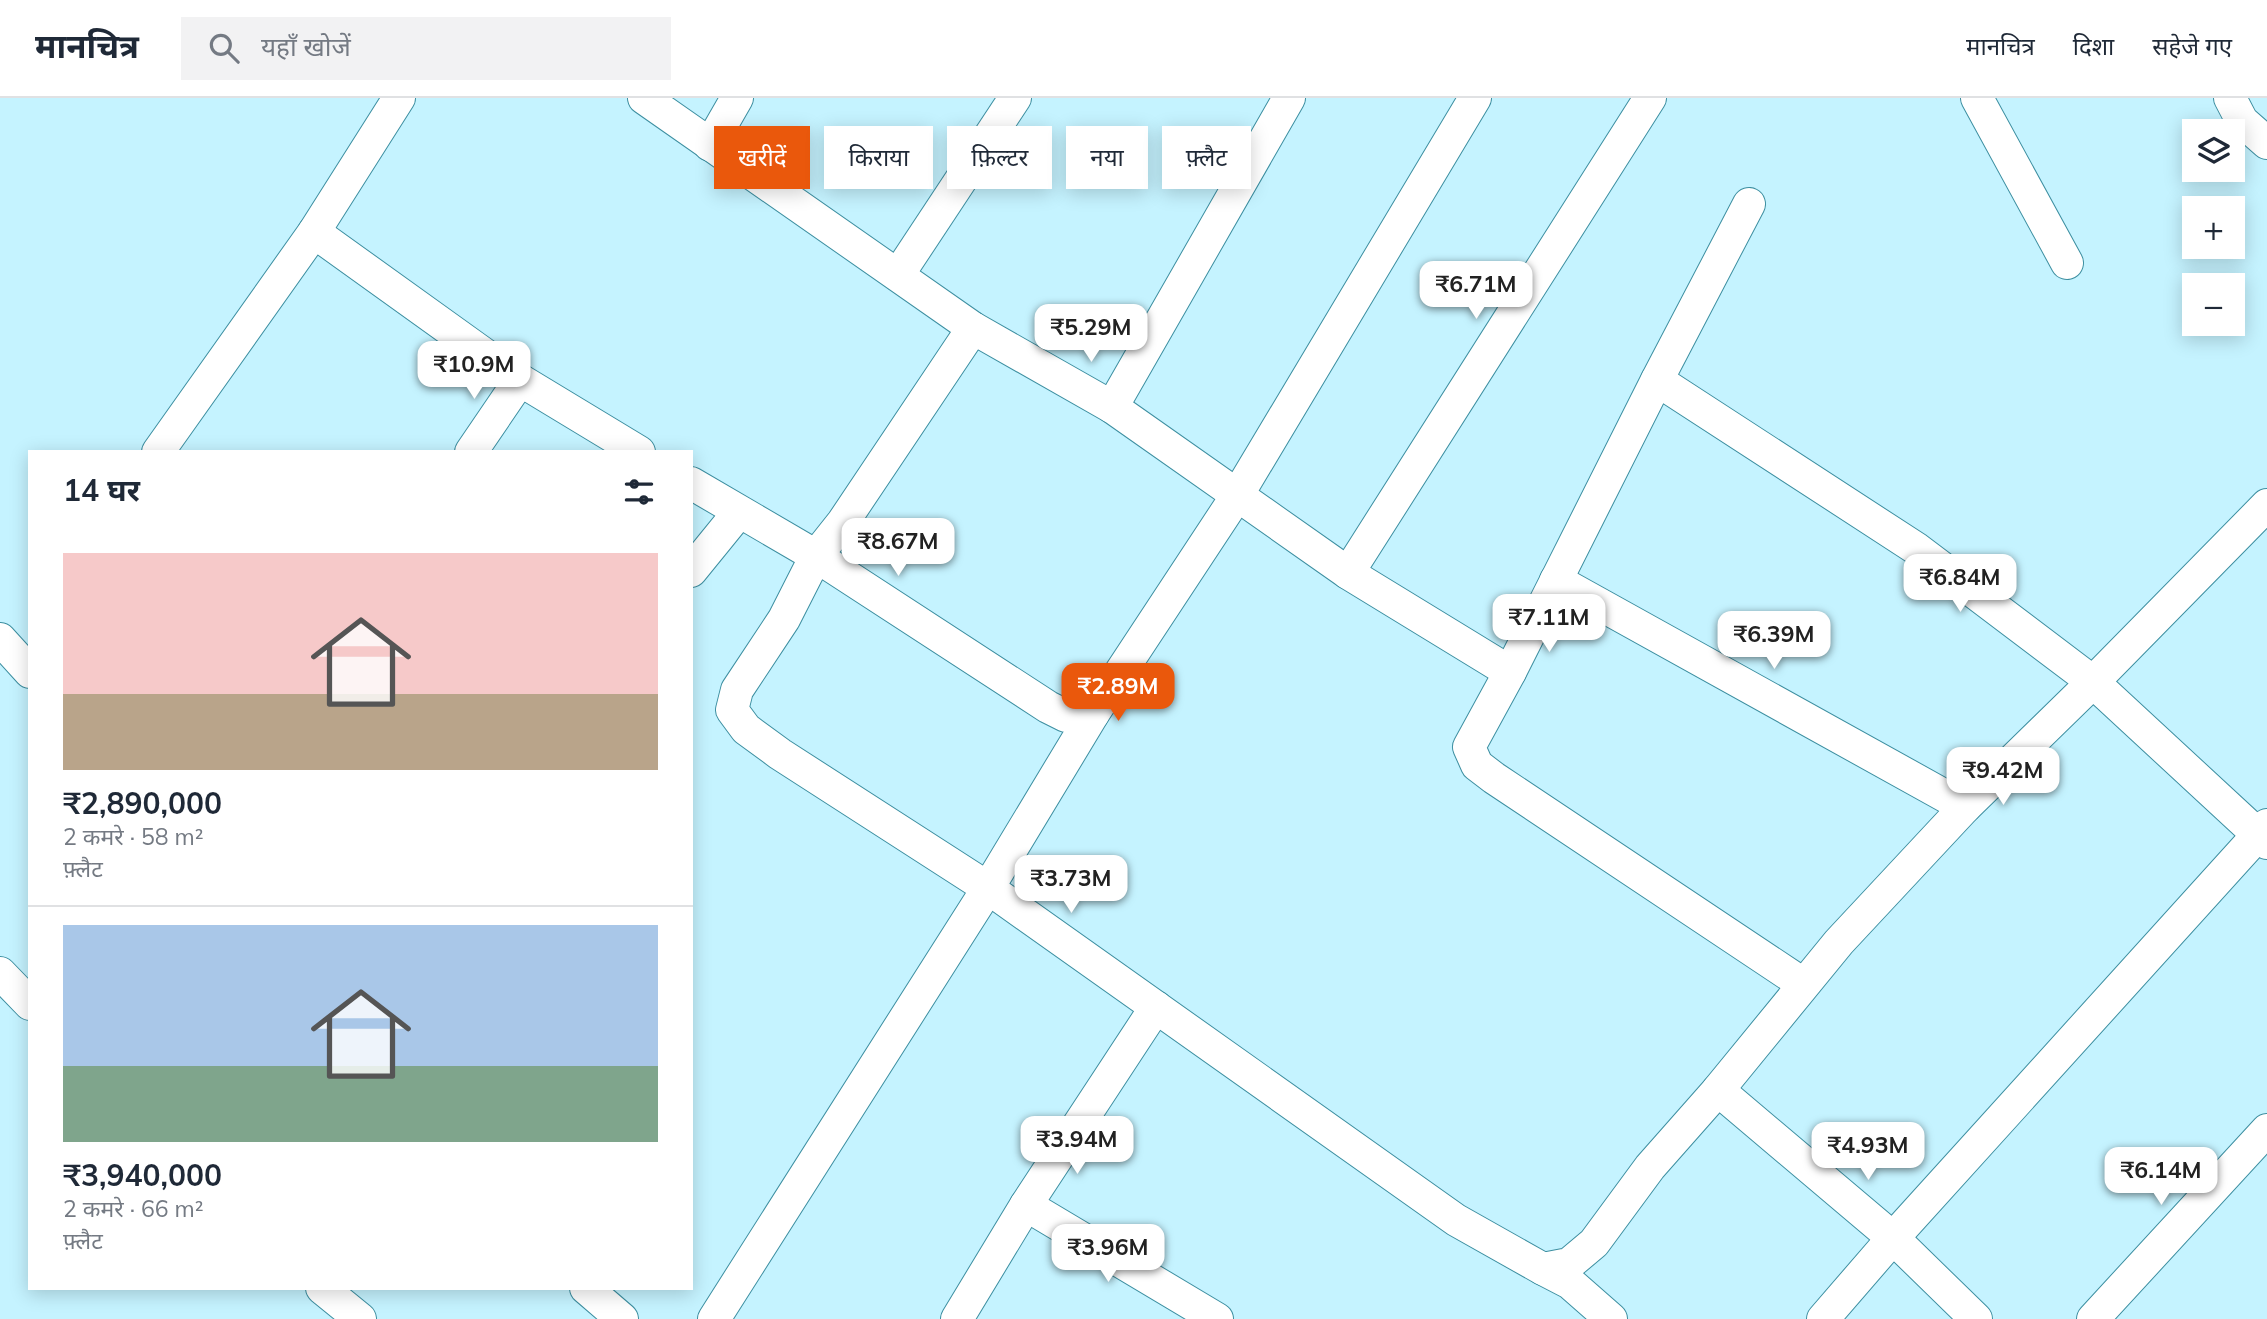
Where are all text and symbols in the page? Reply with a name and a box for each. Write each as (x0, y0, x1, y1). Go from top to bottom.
search box (181, 17, 671, 80)
text: मानचित्र (35, 25, 139, 66)
icon: search (205, 29, 243, 67)
text: यहाँ खोजें (261, 30, 351, 63)
text: मानचित्र (1966, 31, 2035, 61)
text: दिशा (2073, 31, 2114, 61)
text: सहेजे गए (2152, 31, 2232, 61)
map controls (2182, 119, 2245, 336)
button: layers (2182, 119, 2245, 182)
chip: खरीदें (714, 126, 810, 189)
chip: किराया (824, 126, 933, 189)
chip: फ़िल्टर (947, 126, 1052, 189)
chip: नया (1066, 126, 1148, 189)
chip: फ़्लैट (1162, 126, 1251, 189)
button: + (2182, 196, 2245, 259)
pin: ₹6.71M (1419, 262, 1533, 321)
text: ₹6.71M (1436, 269, 1516, 298)
button: − (2182, 273, 2245, 336)
pin: ₹5.29M (1034, 304, 1148, 364)
text: ₹5.29M (1051, 312, 1131, 341)
pin: ₹10.9M (417, 342, 531, 401)
text: ₹10.9M (434, 349, 514, 378)
text: 14 घर (63, 471, 140, 509)
icon: filters (620, 473, 658, 511)
pin: ₹8.67M (841, 518, 955, 578)
text: ₹8.67M (858, 526, 938, 555)
pin: ₹6.84M (1903, 554, 2017, 614)
text: ₹6.84M (1920, 562, 2000, 591)
pin: ₹7.11M (1492, 594, 1606, 654)
icon: home (298, 599, 424, 725)
text: ₹7.11M (1509, 602, 1589, 631)
pin: ₹6.39M (1717, 612, 1831, 671)
text: ₹6.39M (1734, 619, 1814, 648)
pin: ₹2.89M (1061, 664, 1175, 723)
text: ₹2.89M (1078, 671, 1158, 700)
pin: ₹9.42M (1946, 748, 2060, 807)
text: ₹9.42M (1963, 755, 2043, 784)
text: ₹2,890,000 (63, 784, 222, 822)
text: 2 कमरे · 58 m² (63, 822, 203, 851)
text: फ़्लैट (63, 854, 103, 883)
pin: ₹3.73M (1014, 856, 1128, 915)
text: ₹3.73M (1031, 863, 1111, 892)
icon: home (298, 971, 424, 1097)
pin: ₹3.94M (1020, 1116, 1134, 1176)
pin: ₹4.93M (1811, 1122, 1925, 1182)
text: ₹3.94M (1037, 1124, 1117, 1153)
text: ₹4.93M (1828, 1130, 1908, 1159)
pin: ₹6.14M (2104, 1148, 2218, 1207)
text: ₹6.14M (2121, 1155, 2201, 1184)
text: ₹3,940,000 (63, 1156, 222, 1194)
text: 2 कमरे · 66 m² (63, 1194, 203, 1223)
pin: ₹3.96M (1051, 1224, 1165, 1284)
text: फ़्लैट (63, 1226, 103, 1255)
text: ₹3.96M (1068, 1232, 1148, 1261)

